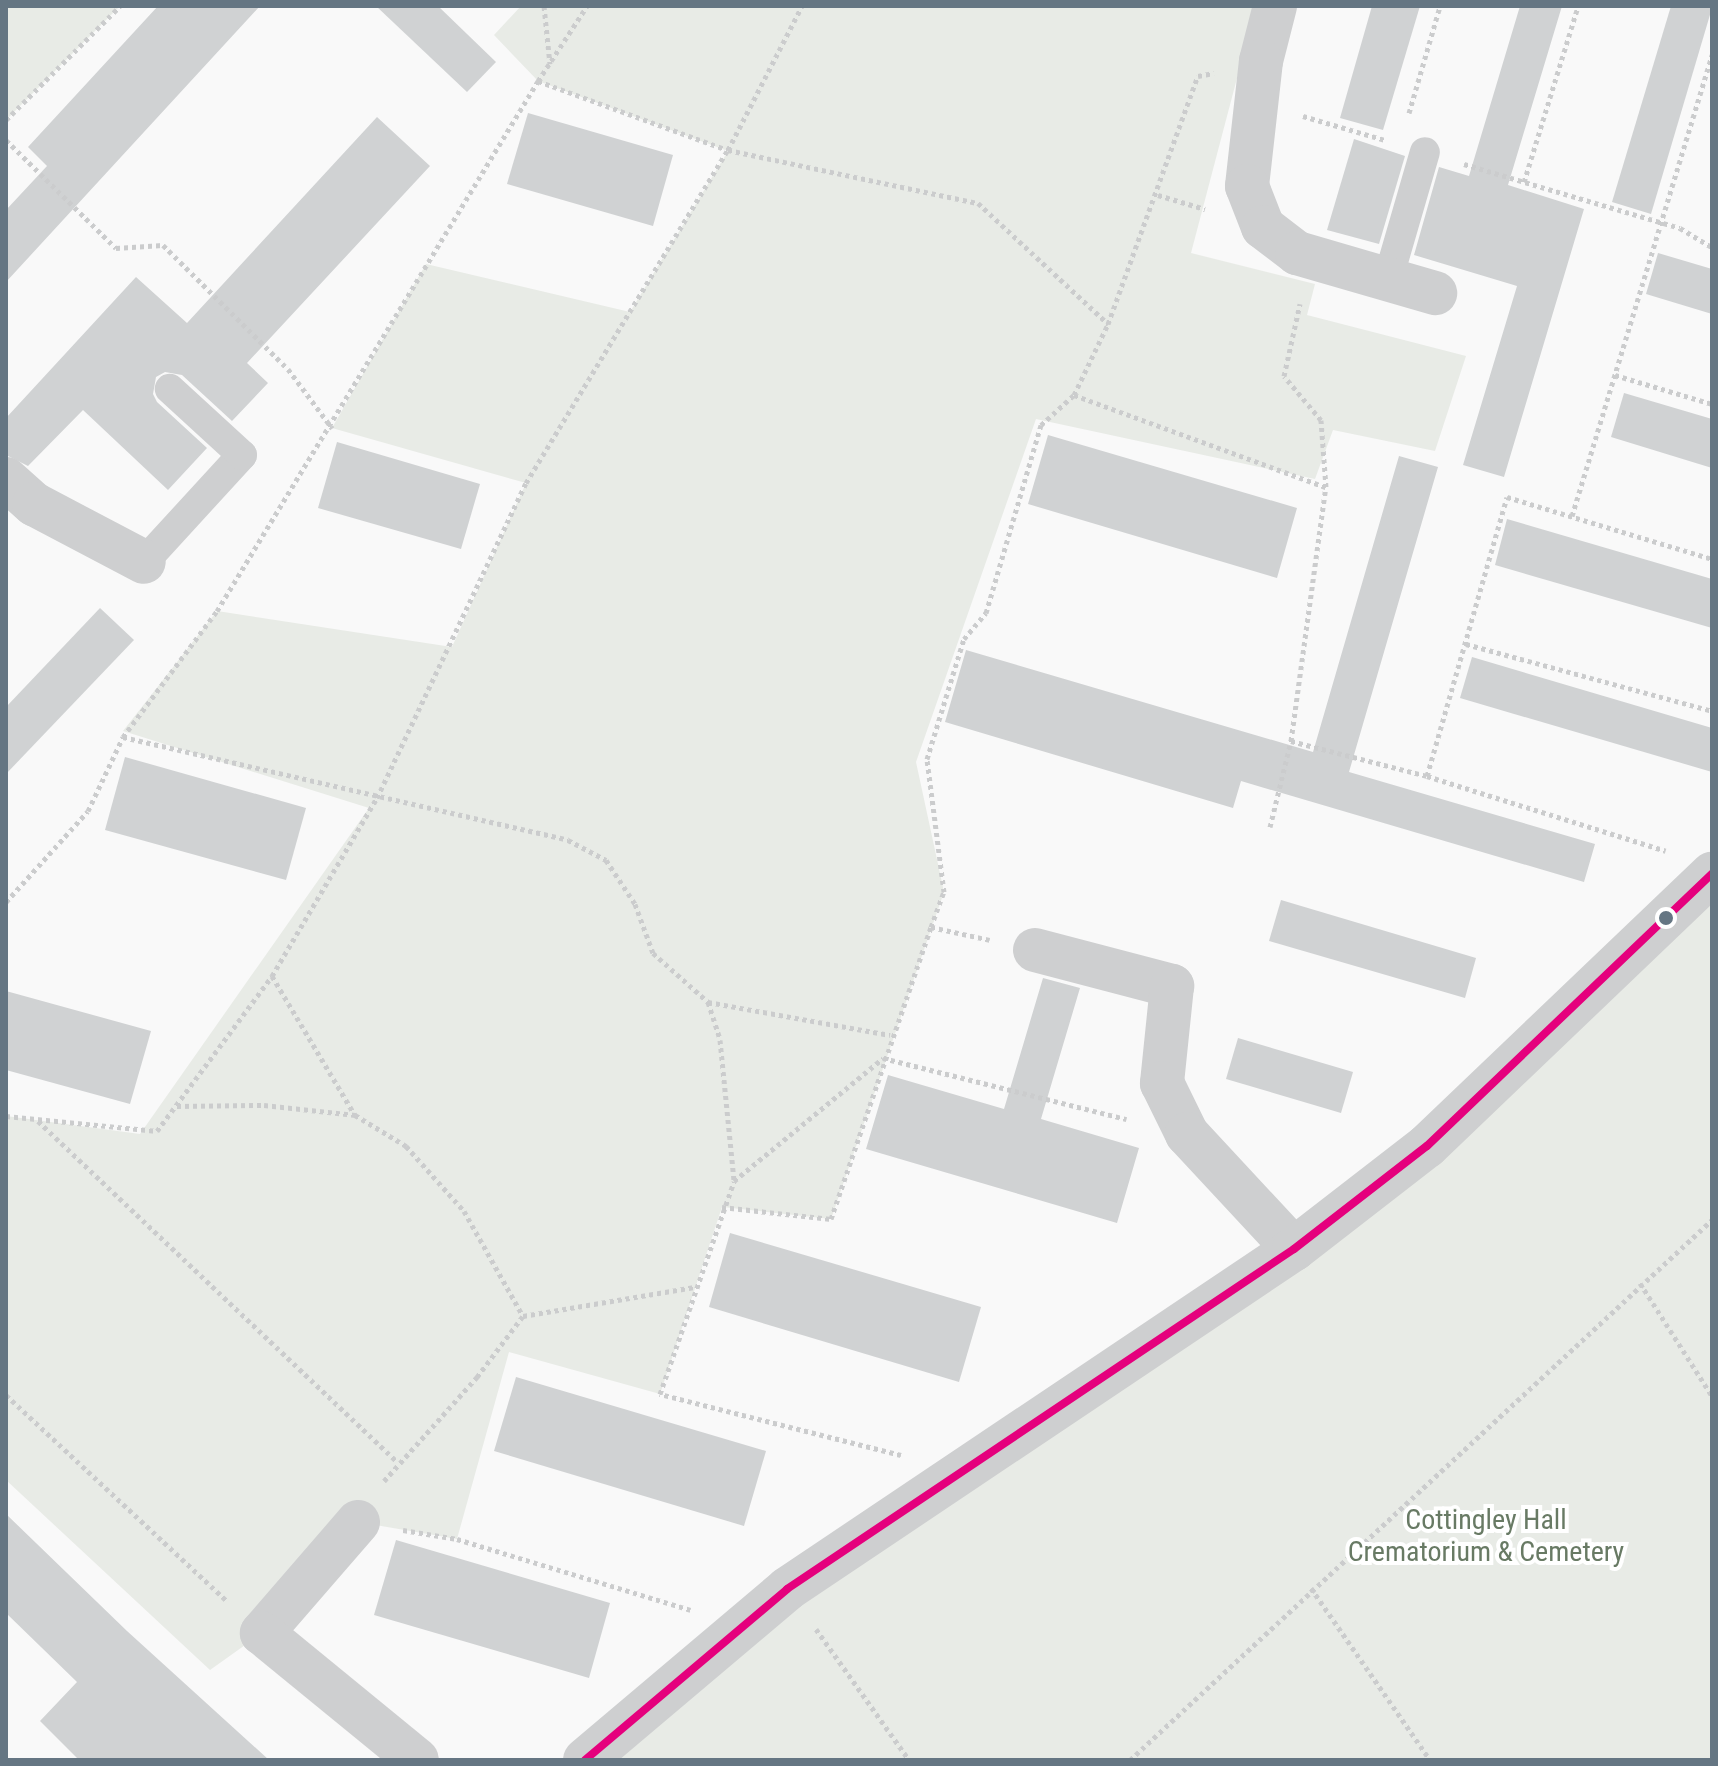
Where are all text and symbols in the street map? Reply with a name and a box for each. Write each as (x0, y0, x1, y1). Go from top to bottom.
unlabelled marker (1658, 910, 1674, 926)
park label: Cottingley Hall Crematorium & Cemetery (1348, 1503, 1624, 1569)

